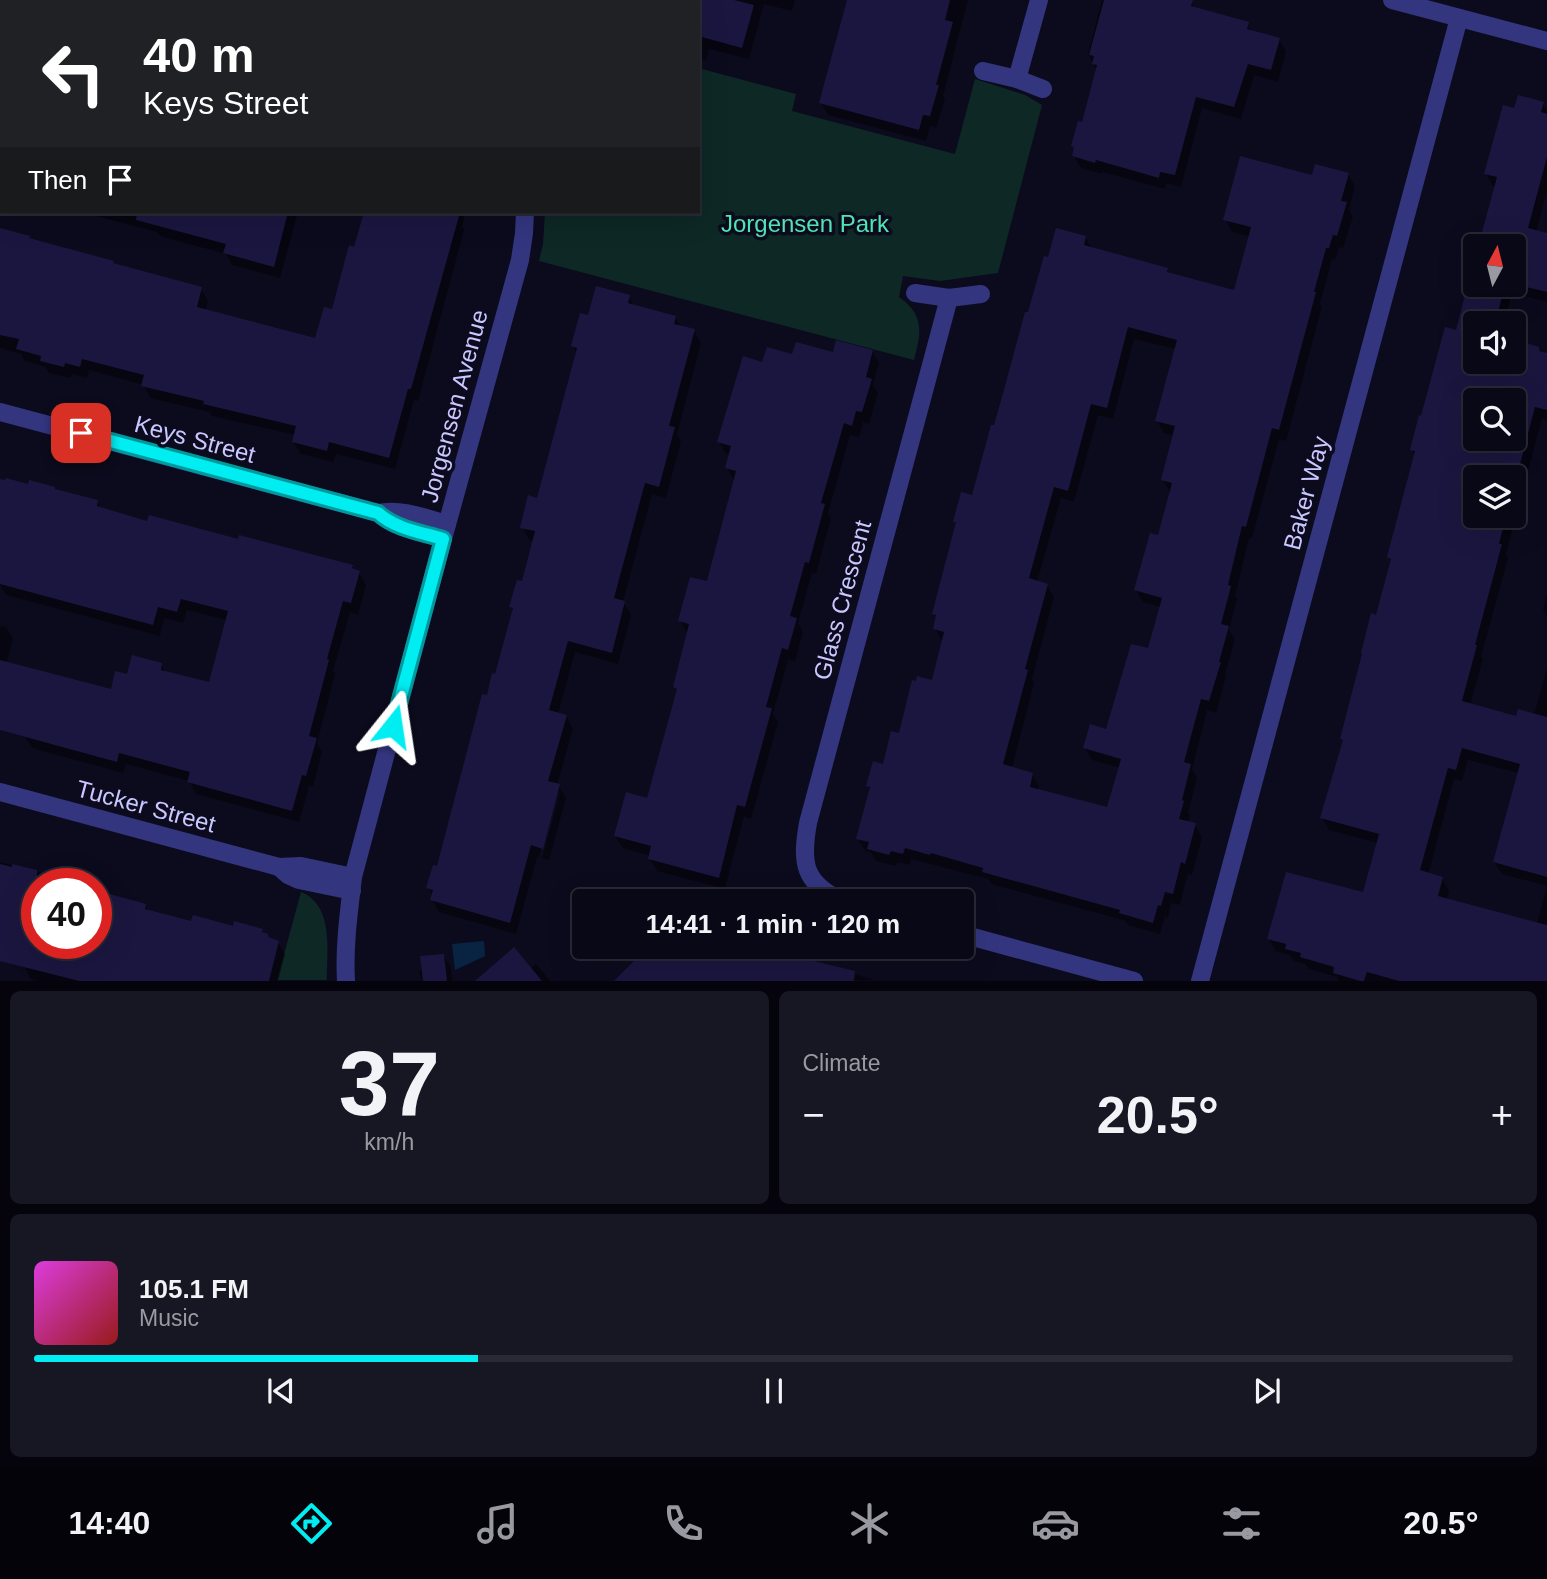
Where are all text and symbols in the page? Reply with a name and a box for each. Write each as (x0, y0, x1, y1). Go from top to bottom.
icon: left (28, 28, 119, 119)
text: 40 m (143, 28, 255, 82)
text: Keys Street (143, 85, 308, 121)
icon: arrive (101, 161, 139, 199)
text: Then (28, 165, 87, 195)
park label: Jorgensen Park (721, 210, 890, 237)
north arrow (1463, 234, 1526, 298)
map controls (1463, 234, 1526, 528)
street label: Jorgensen Avenue (415, 307, 493, 505)
button: sound (1463, 311, 1526, 374)
button: search (1463, 388, 1526, 451)
pin (51, 403, 111, 463)
street label: Keys Street (132, 410, 259, 468)
icon: arrive (62, 414, 100, 452)
street label: Baker Way (1278, 433, 1334, 553)
button: layers (1463, 465, 1526, 528)
street label: Glass Crescent (808, 517, 876, 683)
position arrow (356, 689, 430, 763)
street label: Tucker Street (73, 774, 219, 838)
speed limit sign: 40 (21, 868, 112, 959)
text: 14:41 · 1 min · 120 m (646, 909, 900, 939)
text: 37 (339, 1033, 440, 1134)
text: Climate (803, 1050, 880, 1076)
text: 20.5° (1097, 1086, 1219, 1144)
text: − (803, 1094, 825, 1136)
text: + (1491, 1094, 1513, 1136)
text: km/h (364, 1129, 414, 1155)
text: 105.1 FM (139, 1274, 249, 1304)
text: Music (139, 1305, 199, 1331)
icon: previous (262, 1372, 300, 1410)
icon: pause (755, 1372, 793, 1410)
icon: next (1248, 1372, 1286, 1410)
icon: directions (287, 1499, 336, 1548)
icon: music (473, 1499, 522, 1548)
icon: phone (659, 1499, 708, 1548)
icon: climate (845, 1499, 894, 1548)
icon: car (1031, 1499, 1080, 1548)
icon: filters (1217, 1499, 1266, 1548)
text: 14:40 (69, 1505, 150, 1541)
text: 20.5° (1403, 1505, 1478, 1541)

